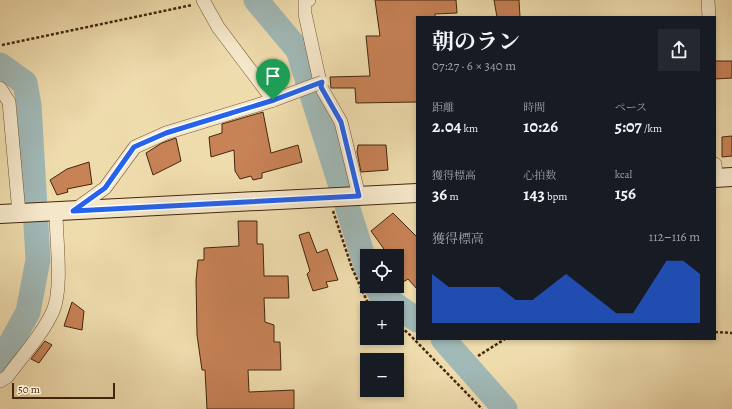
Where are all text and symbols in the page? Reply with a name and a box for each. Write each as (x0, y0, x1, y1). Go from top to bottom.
text: 朝のラン (432, 27, 520, 57)
button: share (658, 29, 700, 71)
text: 07:27 · 6 × 340 m (432, 57, 516, 74)
pin (256, 59, 290, 100)
icon: arrive (262, 65, 284, 87)
text: 距離 (432, 100, 454, 115)
text: 時間 (523, 100, 545, 115)
text: ペース (615, 100, 647, 115)
text: 2.04 (432, 115, 461, 138)
text: 10:26 (523, 115, 558, 138)
text: 5:07 (615, 115, 642, 138)
text: km (461, 121, 478, 136)
text: /km (642, 121, 662, 136)
text: kcal (615, 167, 632, 182)
text: 獲得標高 (432, 168, 476, 183)
text: 心拍数 (523, 168, 556, 183)
text: 156 (615, 182, 636, 205)
text: 36 (432, 183, 447, 206)
text: 143 (523, 183, 545, 206)
text: m (447, 189, 459, 204)
text: bpm (545, 189, 567, 204)
text: 112–116 m (649, 228, 700, 245)
text: 獲得標高 (432, 230, 484, 247)
map controls (360, 249, 404, 397)
button: locate (360, 249, 404, 293)
button: + (360, 301, 404, 345)
button: − (360, 353, 404, 397)
scale bar (12, 381, 115, 400)
text: 50 m (18, 382, 40, 397)

